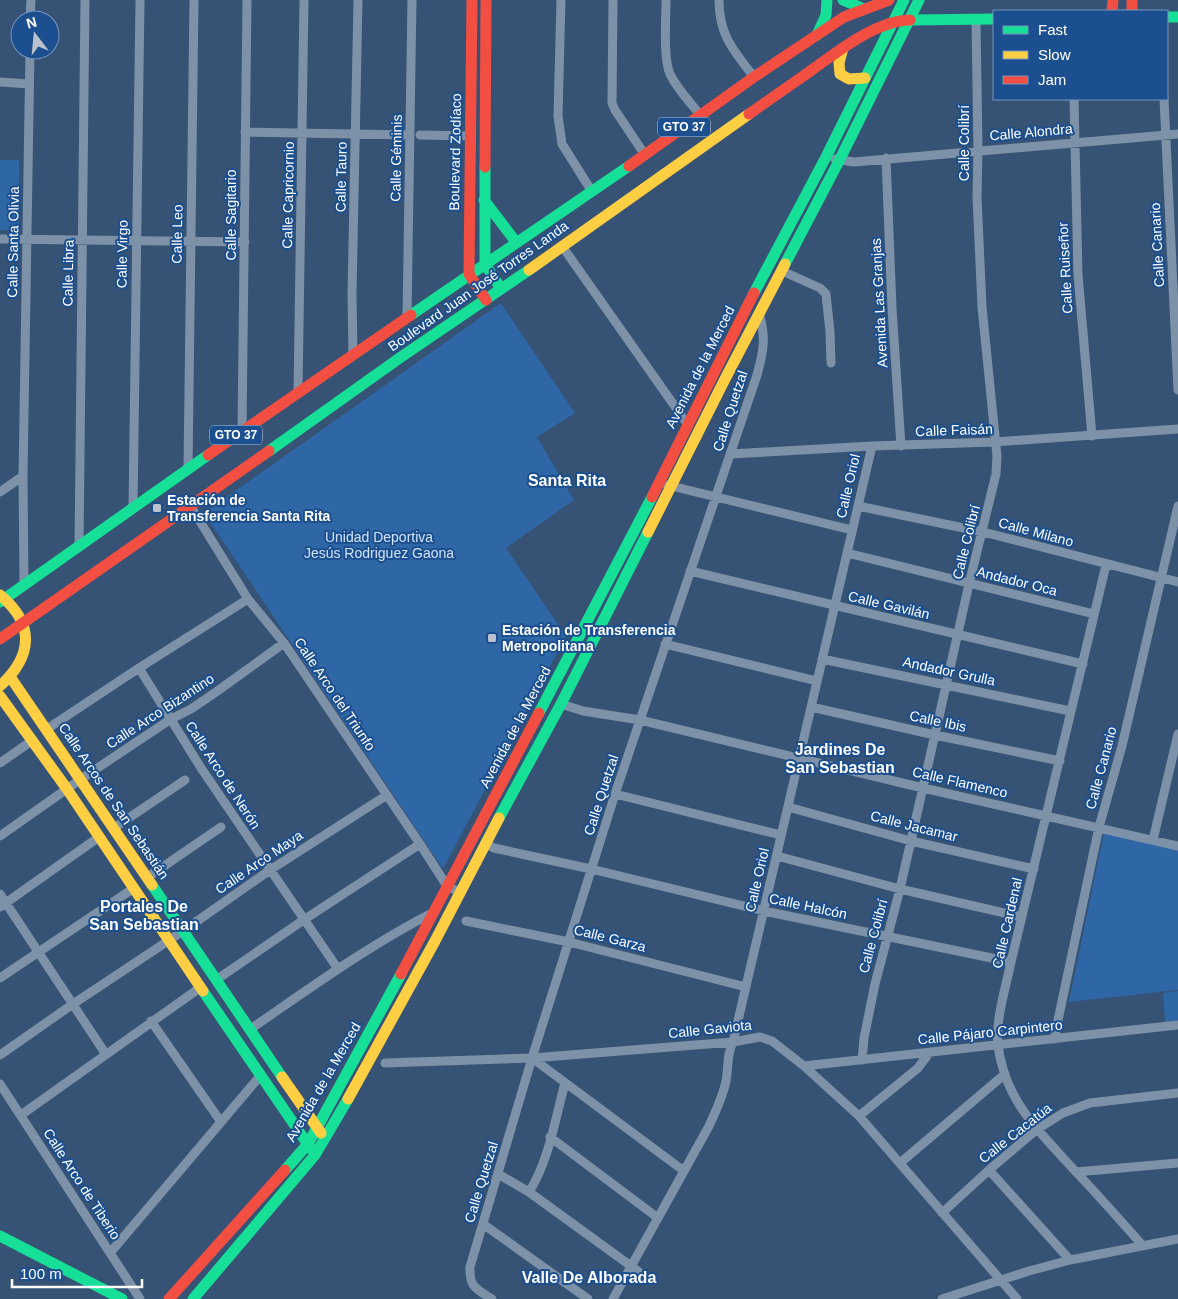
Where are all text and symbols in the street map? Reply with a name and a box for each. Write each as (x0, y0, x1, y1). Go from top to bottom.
north arrow (10, 10, 60, 60)
legend (993, 10, 1168, 100)
text: N (24, 13, 38, 32)
text: Fast (1038, 21, 1068, 38)
text: Slow (1038, 46, 1071, 63)
text: Jam (1038, 71, 1066, 88)
street label: Boulevard Zodíaco (446, 93, 464, 211)
street label: Calle Colibrí (956, 105, 972, 181)
street label: Calle Géminis (387, 114, 405, 202)
road number: GTO 37 (658, 118, 710, 136)
street label: Calle Alondra (989, 120, 1073, 144)
street label: Calle Capricornio (279, 141, 297, 249)
street label: Calle Tauro (332, 141, 350, 212)
street label: Calle Sagitario (223, 169, 239, 261)
street label: Calle Santa Olivia (4, 186, 22, 298)
street label: Calle Canario (1147, 202, 1167, 288)
street label: Calle Leo (168, 204, 186, 264)
street label: Boulevard Juan José Torres Landa (385, 217, 571, 355)
street label: Calle Virgo (113, 220, 131, 288)
street label: Calle Ruiseñor (1055, 221, 1075, 314)
street label: Avenida Las Granjas (868, 238, 890, 368)
street label: Calle Libra (59, 239, 77, 307)
street label: Avenida de la Merced (662, 303, 738, 431)
street label: Calle Quetzal (709, 369, 751, 453)
street label: Calle Faisán (915, 421, 993, 439)
road number: GTO 37 (210, 426, 262, 444)
street label: Calle Oriol (833, 452, 863, 520)
district label: Santa Rita (528, 472, 606, 489)
place label: Estación de Transferencia Santa Rita (167, 492, 331, 524)
marker: Estación de Transferencia Santa Rita (151, 502, 163, 514)
street label: Calle Colibrí (949, 503, 983, 581)
street label: Calle Milano (997, 514, 1075, 550)
park label: Unidad Deportiva Jesús Rodriguez Gaona (304, 529, 454, 561)
street label: Andador Oca (975, 563, 1059, 599)
street label: Calle Gavilán (847, 588, 931, 622)
place label: Estación de Transferencia Metropolitana (502, 622, 676, 654)
marker: Estación de Transferencia Metropolitana (486, 632, 498, 644)
street label: Calle Arco del Triunfo (291, 634, 379, 754)
street label: Andador Grulla (901, 653, 997, 689)
street label: Avenida de la Merced (476, 664, 554, 790)
street label: Calle Arco Bizantino (103, 670, 217, 752)
street label: Calle Ibis (908, 707, 968, 735)
street label: Calle Arco de Nerón (182, 718, 264, 832)
street label: Calle Arcos de San Sebastián (56, 720, 172, 882)
street label: Calle Canario (1082, 725, 1120, 811)
district label: Jardines De San Sebastian (785, 741, 895, 776)
street label: Calle Quetzal (580, 753, 622, 837)
street label: Calle Flamenco (911, 763, 1009, 801)
street label: Calle Jacamar (869, 807, 960, 845)
street label: Calle Arco Maya (212, 827, 306, 897)
street label: Calle Oriol (742, 846, 772, 914)
street label: Calle Cardenal (989, 876, 1025, 970)
street label: Calle Halcón (768, 890, 848, 922)
street label: Calle Colibrí (855, 897, 891, 975)
district label: Portales De San Sebastian (89, 898, 199, 933)
street label: Calle Garza (572, 921, 648, 955)
street label: Calle Pájaro Carpintero (917, 1016, 1063, 1048)
street label: Calle Gaviota (667, 1017, 753, 1041)
street label: Avenida de la Merced (282, 1019, 364, 1145)
street label: Calle Cacatúa (975, 1099, 1055, 1166)
street label: Calle Arco de Tiberio (40, 1125, 124, 1243)
street label: Calle Quetzal (461, 1139, 501, 1225)
scale bar (12, 1256, 142, 1288)
text: 100 m (20, 1265, 62, 1282)
district label: Valle De Alborada (522, 1269, 656, 1286)

